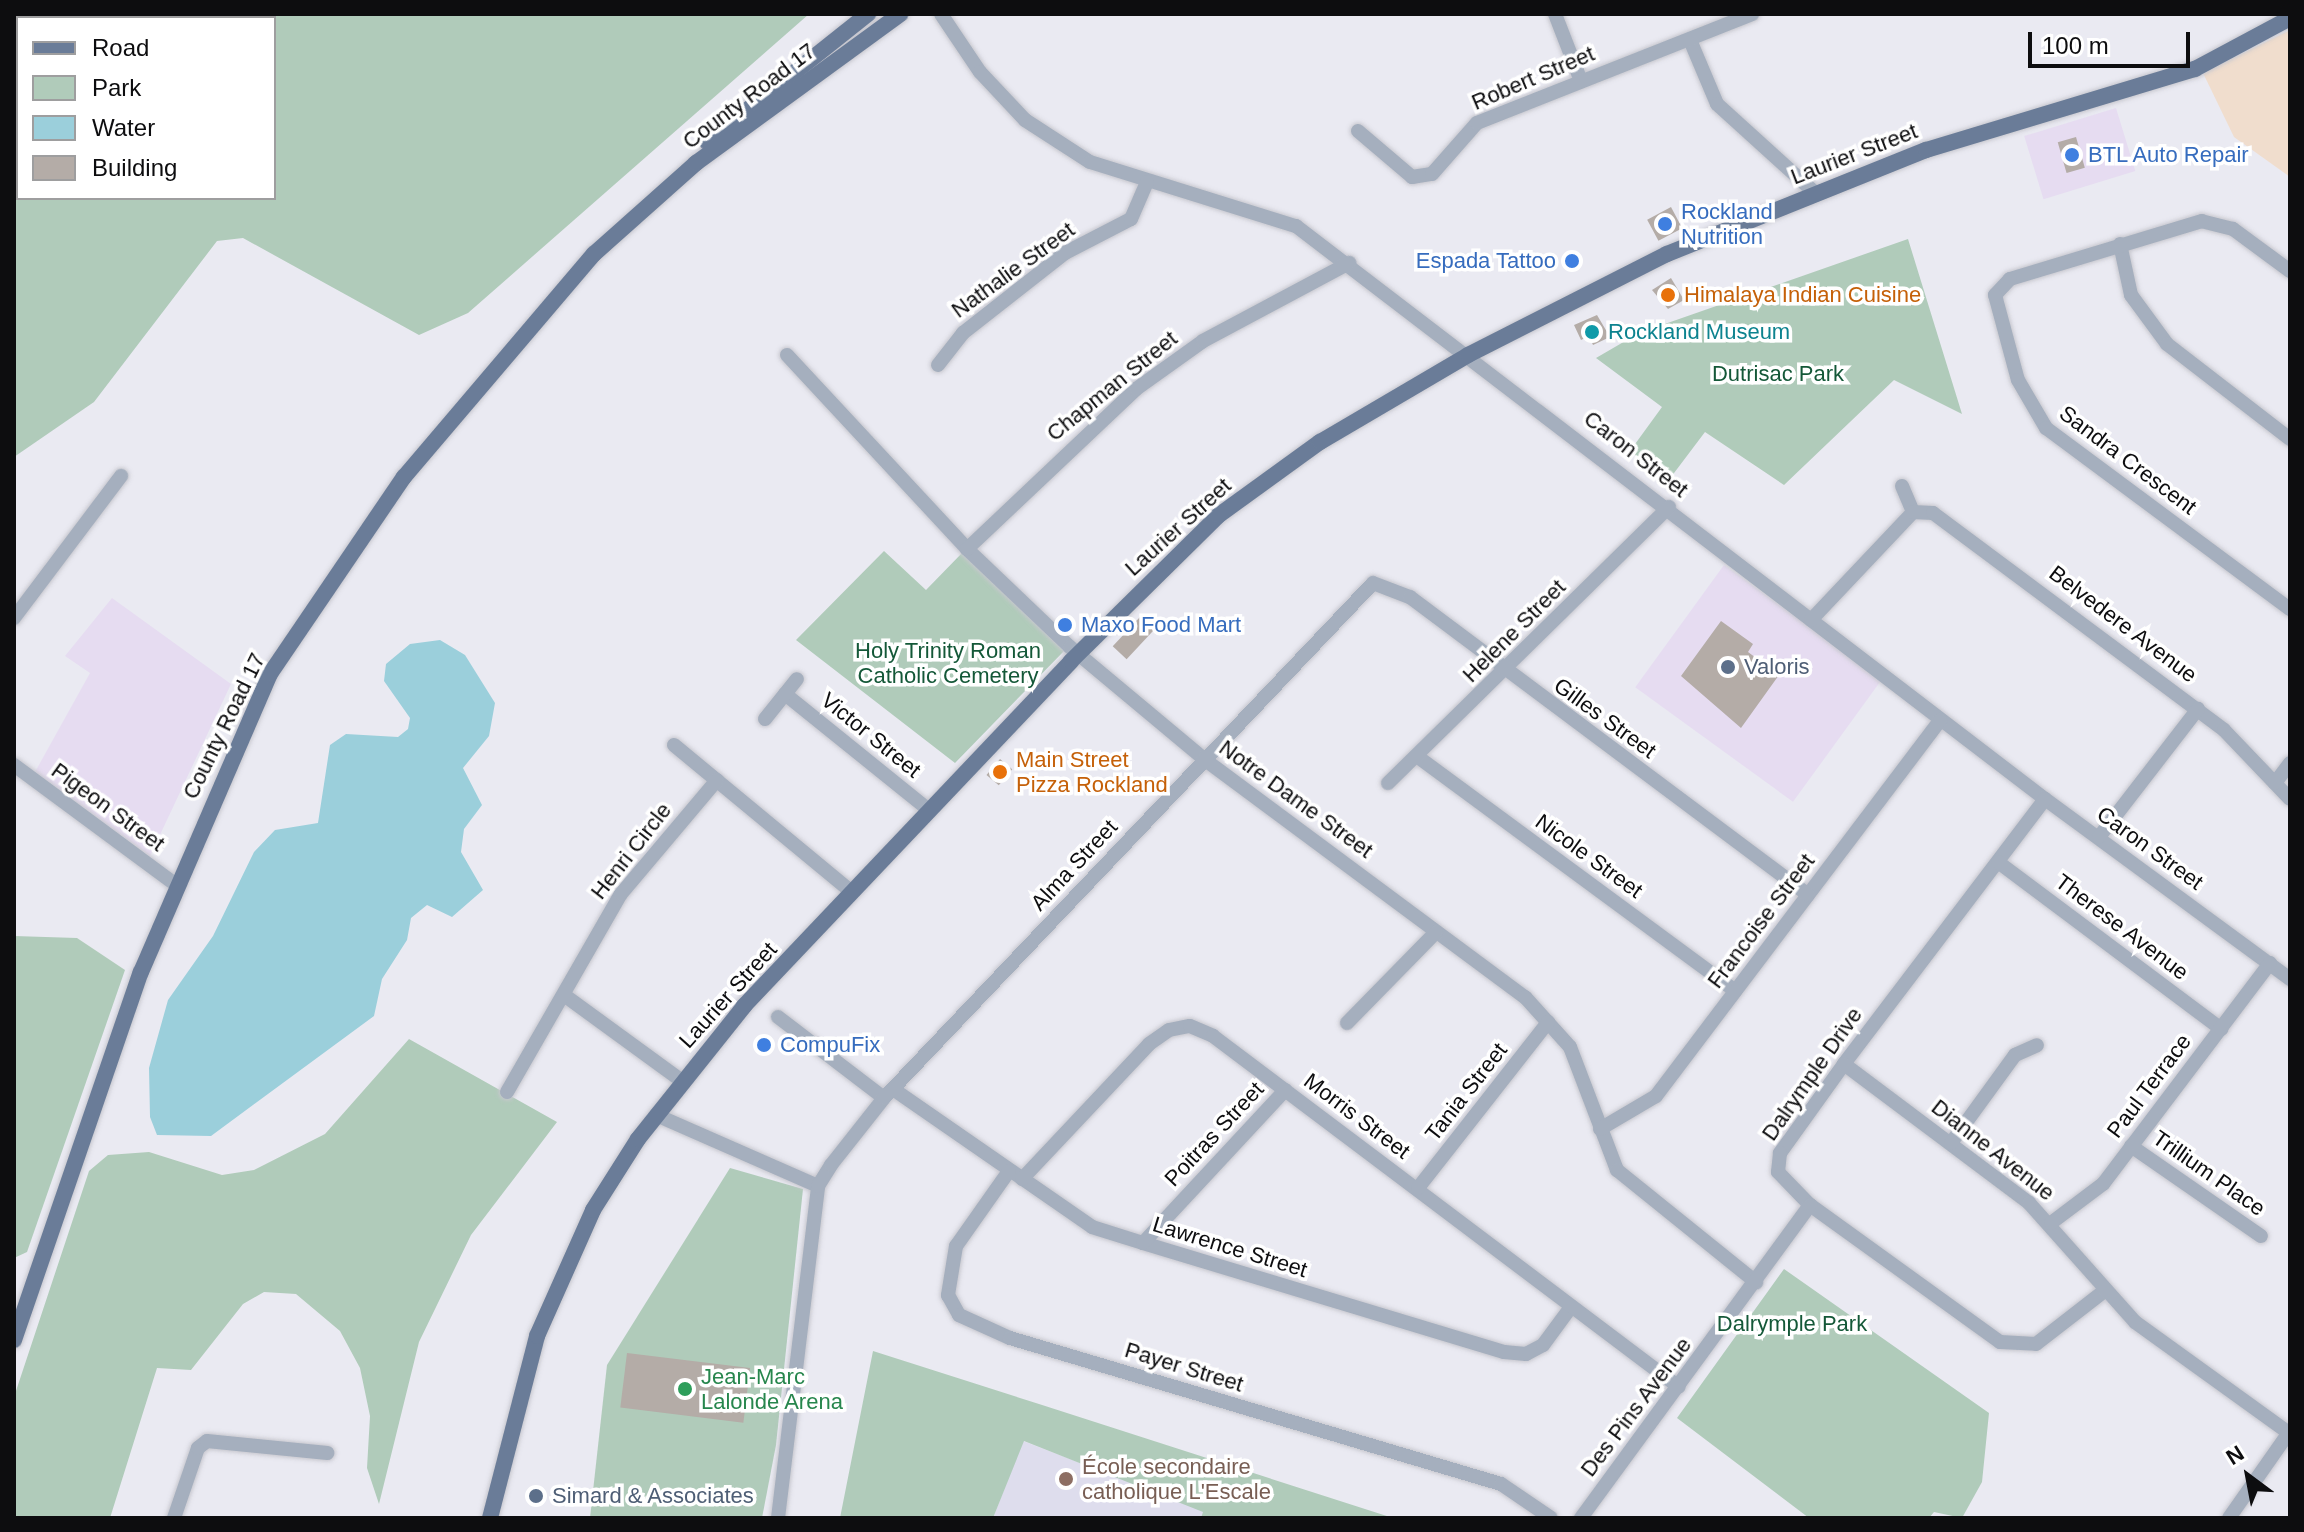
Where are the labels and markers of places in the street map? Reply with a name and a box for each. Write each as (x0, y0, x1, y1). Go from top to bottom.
place label: BTL Auto Repair (2088, 142, 2251, 168)
marker: BTL Auto Repair (2063, 146, 2081, 164)
place label: Rockland Nutrition (1681, 198, 1773, 250)
marker: Rockland Nutrition (1656, 215, 1674, 233)
place label: Espada Tattoo (1415, 248, 1556, 274)
marker: Espada Tattoo (1563, 252, 1581, 270)
place label: Himalaya Indian Cuisine (1684, 282, 1921, 308)
marker: Himalaya Indian Cuisine (1659, 286, 1677, 304)
place label: Rockland Museum (1608, 319, 1790, 345)
marker: Rockland Museum (1583, 323, 1601, 341)
place label: Maxo Food Mart (1081, 612, 1241, 638)
marker: Maxo Food Mart (1056, 616, 1074, 634)
place label: Valoris (1744, 654, 1810, 680)
marker: Valoris (1719, 658, 1737, 676)
place label: Main Street Pizza Rockland (1016, 746, 1168, 798)
marker: Main Street Pizza Rockland (991, 763, 1009, 781)
place label: CompuFix (780, 1032, 880, 1058)
marker: CompuFix (755, 1036, 773, 1054)
place label: Jean-Marc Lalonde Arena (701, 1363, 844, 1414)
marker: Jean-Marc Lalonde Arena (676, 1380, 694, 1398)
place label: École secondaire catholique L'Escale (1082, 1453, 1271, 1504)
marker: École secondaire catholique L'Escale (1057, 1470, 1075, 1488)
place label: Simard & Associates (552, 1483, 755, 1509)
marker: Simard & Associates (527, 1487, 545, 1505)

